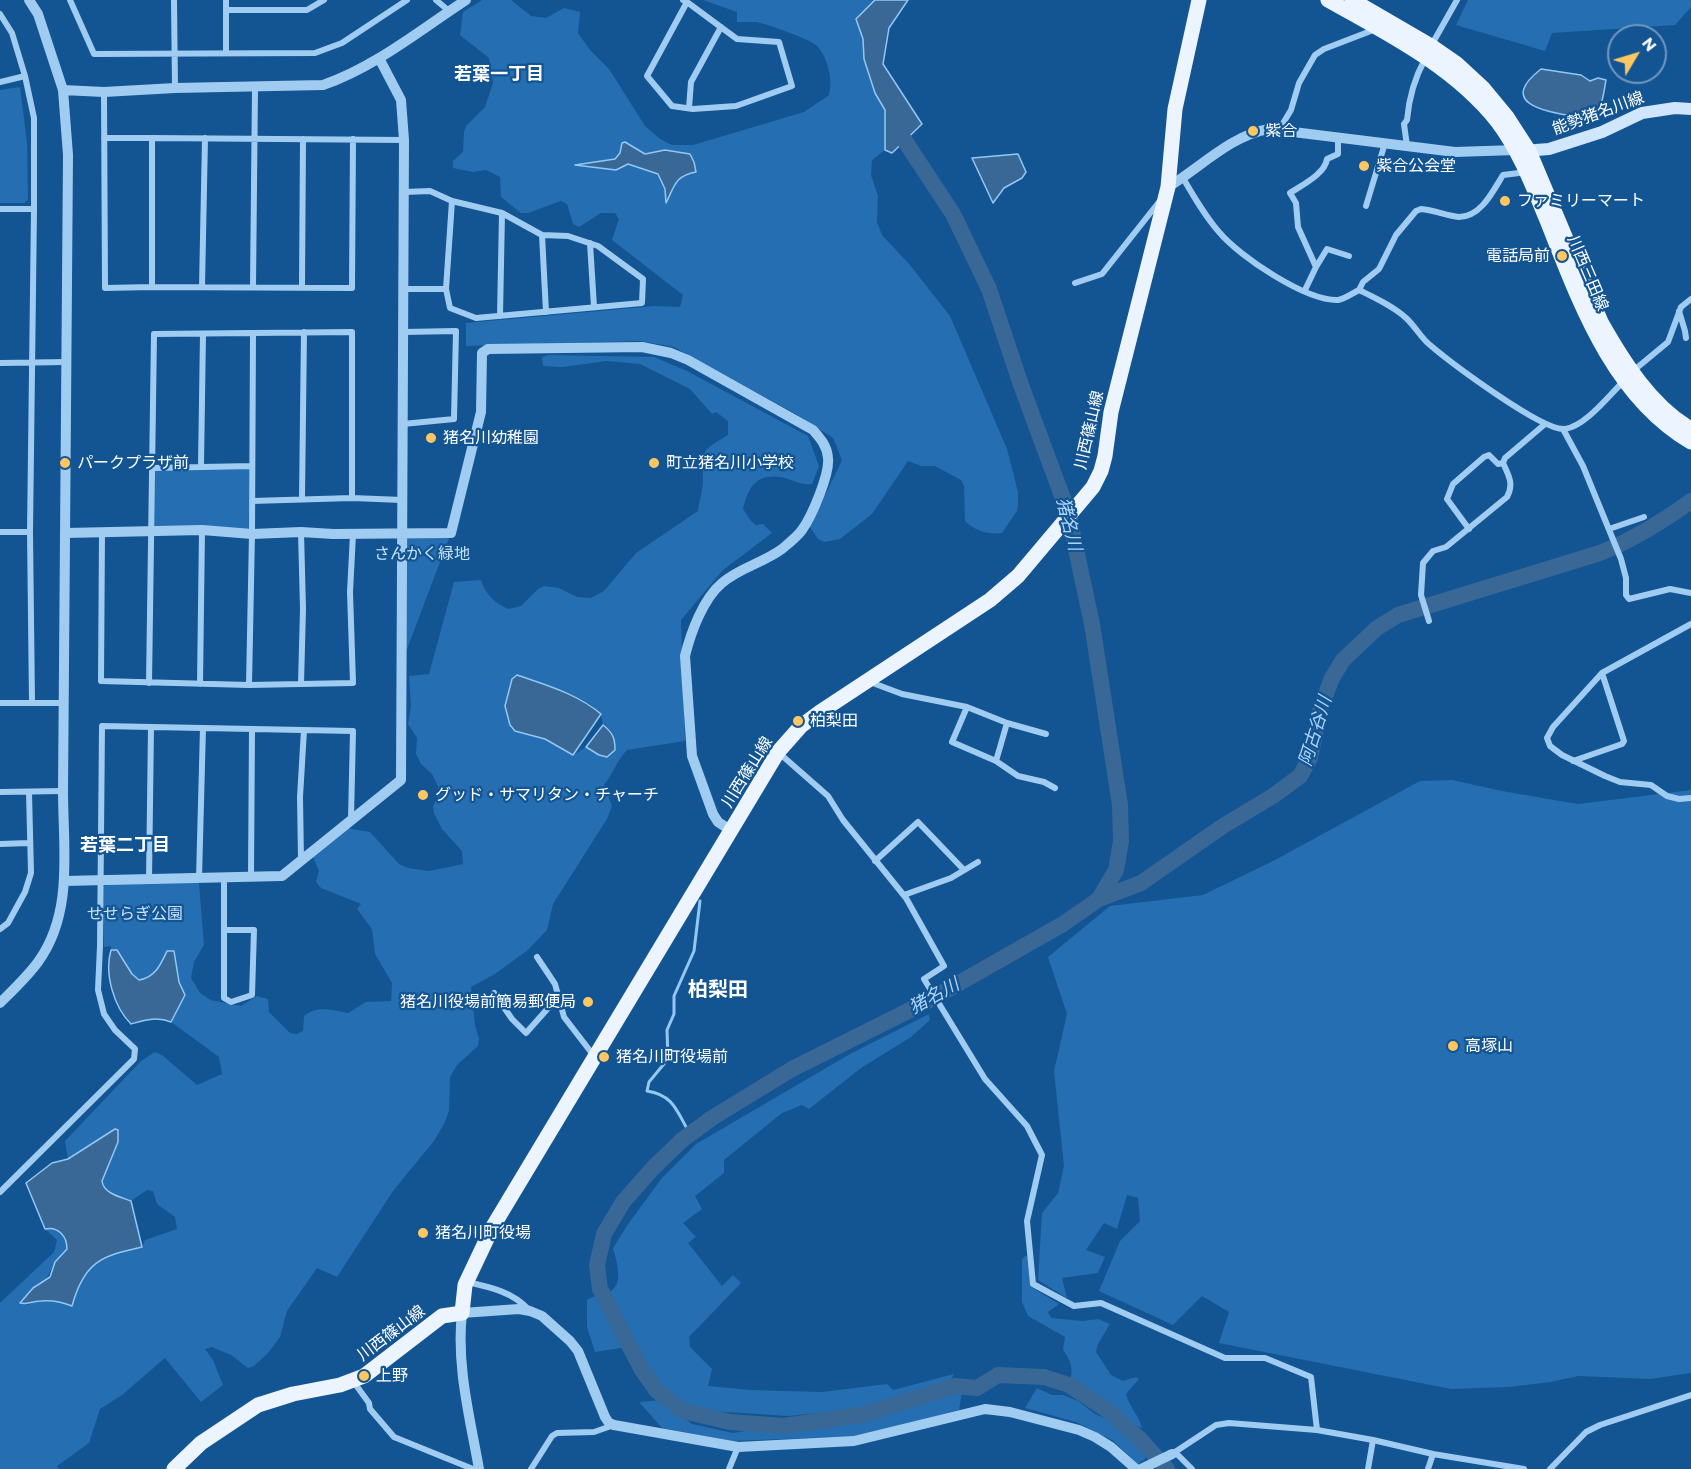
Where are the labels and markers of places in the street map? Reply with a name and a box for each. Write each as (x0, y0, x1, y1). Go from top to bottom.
place label: 紫合 (1265, 121, 1297, 141)
marker: 紫合 (1246, 124, 1260, 138)
place label: 紫合公会堂 (1376, 156, 1456, 176)
marker: 紫合公会堂 (1357, 159, 1371, 173)
place label: ファミリーマート (1517, 191, 1645, 211)
marker: ファミリーマート (1498, 194, 1512, 208)
place label: 電話局前 (1486, 246, 1550, 266)
marker: 電話局前 (1555, 249, 1569, 263)
place label: 猪名川幼稚園 (443, 428, 539, 448)
marker: 猪名川幼稚園 (424, 431, 438, 445)
place label: パークプラザ前 (77, 453, 189, 473)
place label: 町立猪名川小学校 (666, 453, 794, 473)
marker: パークプラザ前 (58, 456, 72, 470)
marker: 町立猪名川小学校 (647, 456, 661, 470)
place label: 柏梨田 (810, 711, 858, 731)
marker: 柏梨田 (791, 714, 805, 728)
place label: グッド・サマリタン・チャーチ (435, 785, 659, 805)
marker: グッド・サマリタン・チャーチ (416, 788, 430, 802)
place label: 猪名川役場前簡易郵便局 (400, 992, 576, 1012)
marker: 猪名川役場前簡易郵便局 (581, 995, 595, 1009)
place label: 高塚山 (1465, 1036, 1513, 1056)
marker: 高塚山 (1446, 1039, 1460, 1053)
place label: 猪名川町役場前 (616, 1047, 728, 1067)
marker: 猪名川町役場前 (597, 1050, 611, 1064)
place label: 猪名川町役場 (435, 1223, 531, 1243)
marker: 猪名川町役場 (416, 1226, 430, 1240)
place label: 上野 (376, 1366, 408, 1386)
marker: 上野 (357, 1369, 371, 1383)

